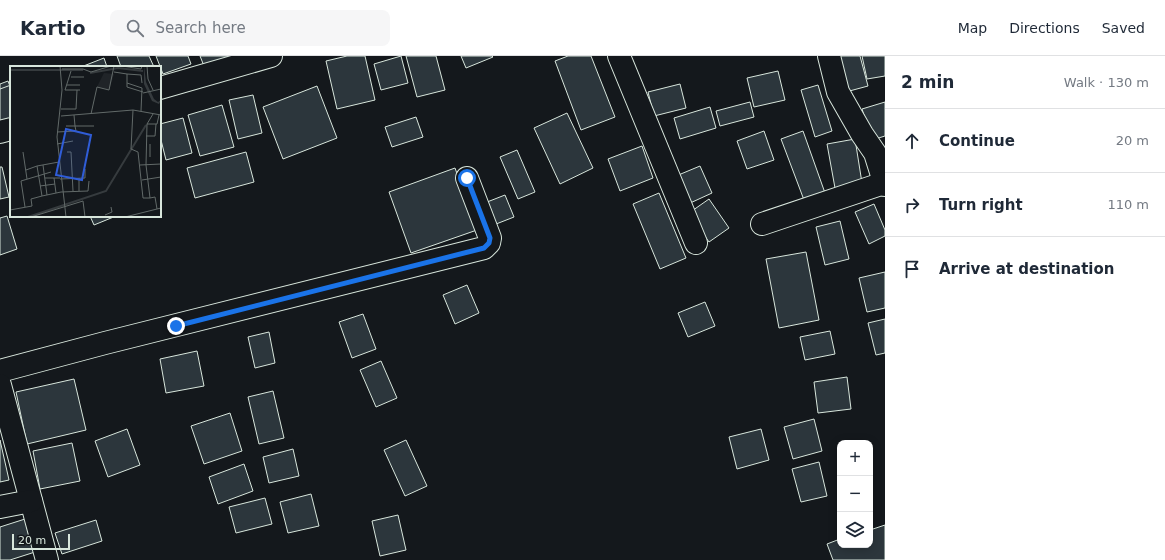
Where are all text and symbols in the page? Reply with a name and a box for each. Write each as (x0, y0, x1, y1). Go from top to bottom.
search box (110, 10, 390, 46)
text: Kartio (20, 17, 86, 39)
icon: search (124, 17, 146, 39)
text: Search here (156, 19, 246, 37)
text: Map (958, 20, 987, 36)
text: Directions (1009, 20, 1080, 36)
text: Saved (1102, 20, 1145, 36)
inset map (10, 66, 161, 217)
text: 2 min (901, 72, 954, 92)
text: Walk · 130 m (1064, 75, 1149, 90)
icon: ahead (901, 130, 923, 152)
text: Continue (939, 132, 1015, 150)
text: 20 m (1116, 133, 1149, 148)
route start (458, 169, 476, 187)
icon: right (901, 194, 923, 216)
text: Turn right (939, 196, 1023, 214)
text: 110 m (1107, 197, 1149, 212)
icon: arrive (901, 258, 923, 280)
text: Arrive at destination (939, 260, 1114, 278)
route end (167, 317, 185, 335)
map controls (837, 440, 873, 548)
button: + (837, 440, 873, 476)
button: − (837, 476, 873, 512)
button: layers (837, 512, 873, 548)
scale bar (12, 532, 70, 551)
text: 20 m (18, 534, 46, 547)

